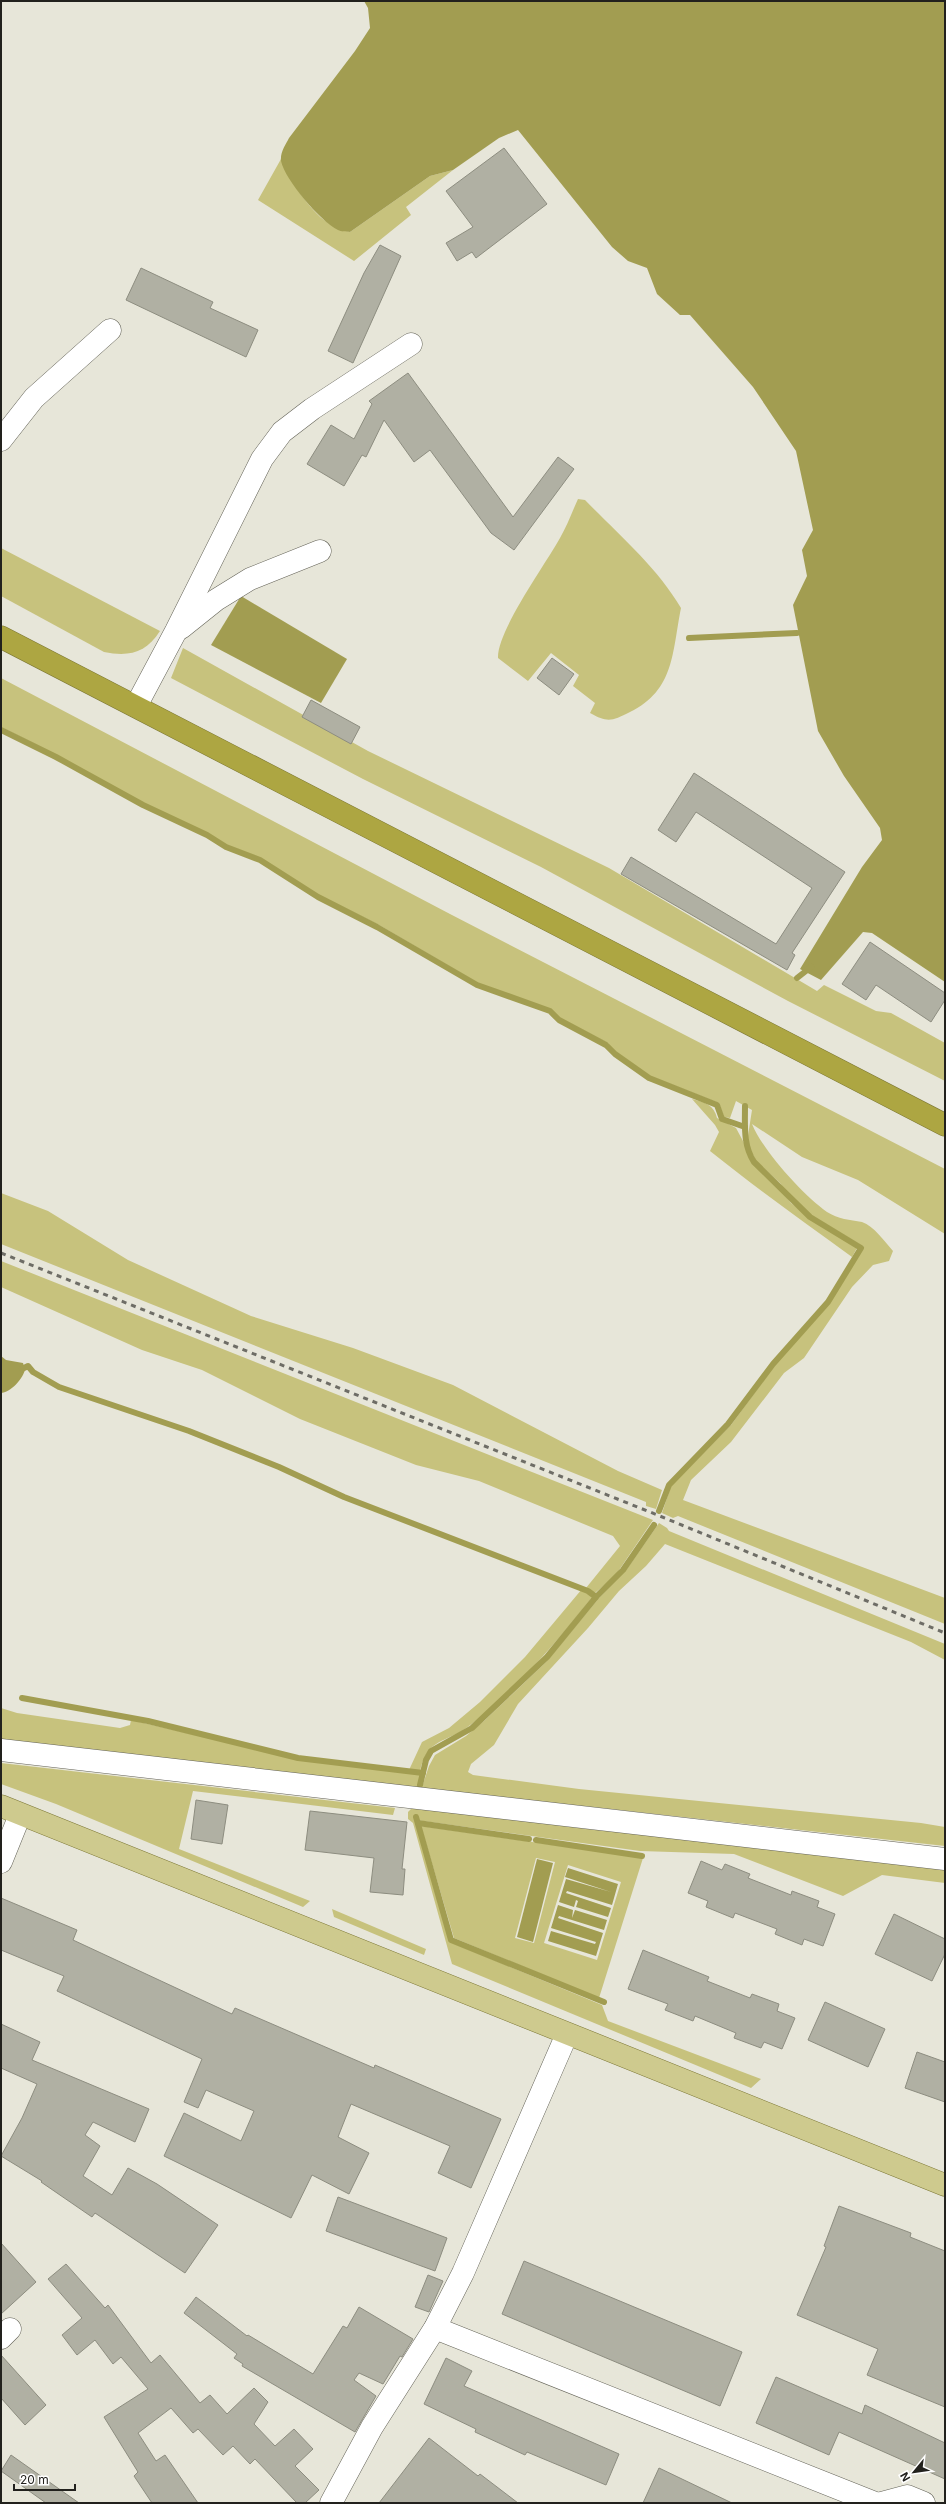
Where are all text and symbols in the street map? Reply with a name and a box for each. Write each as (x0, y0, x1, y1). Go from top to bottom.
north arrow (894, 2452, 934, 2492)
scale bar (14, 2466, 75, 2492)
text: N (897, 2470, 913, 2484)
text: 20 m (20, 2472, 49, 2487)

